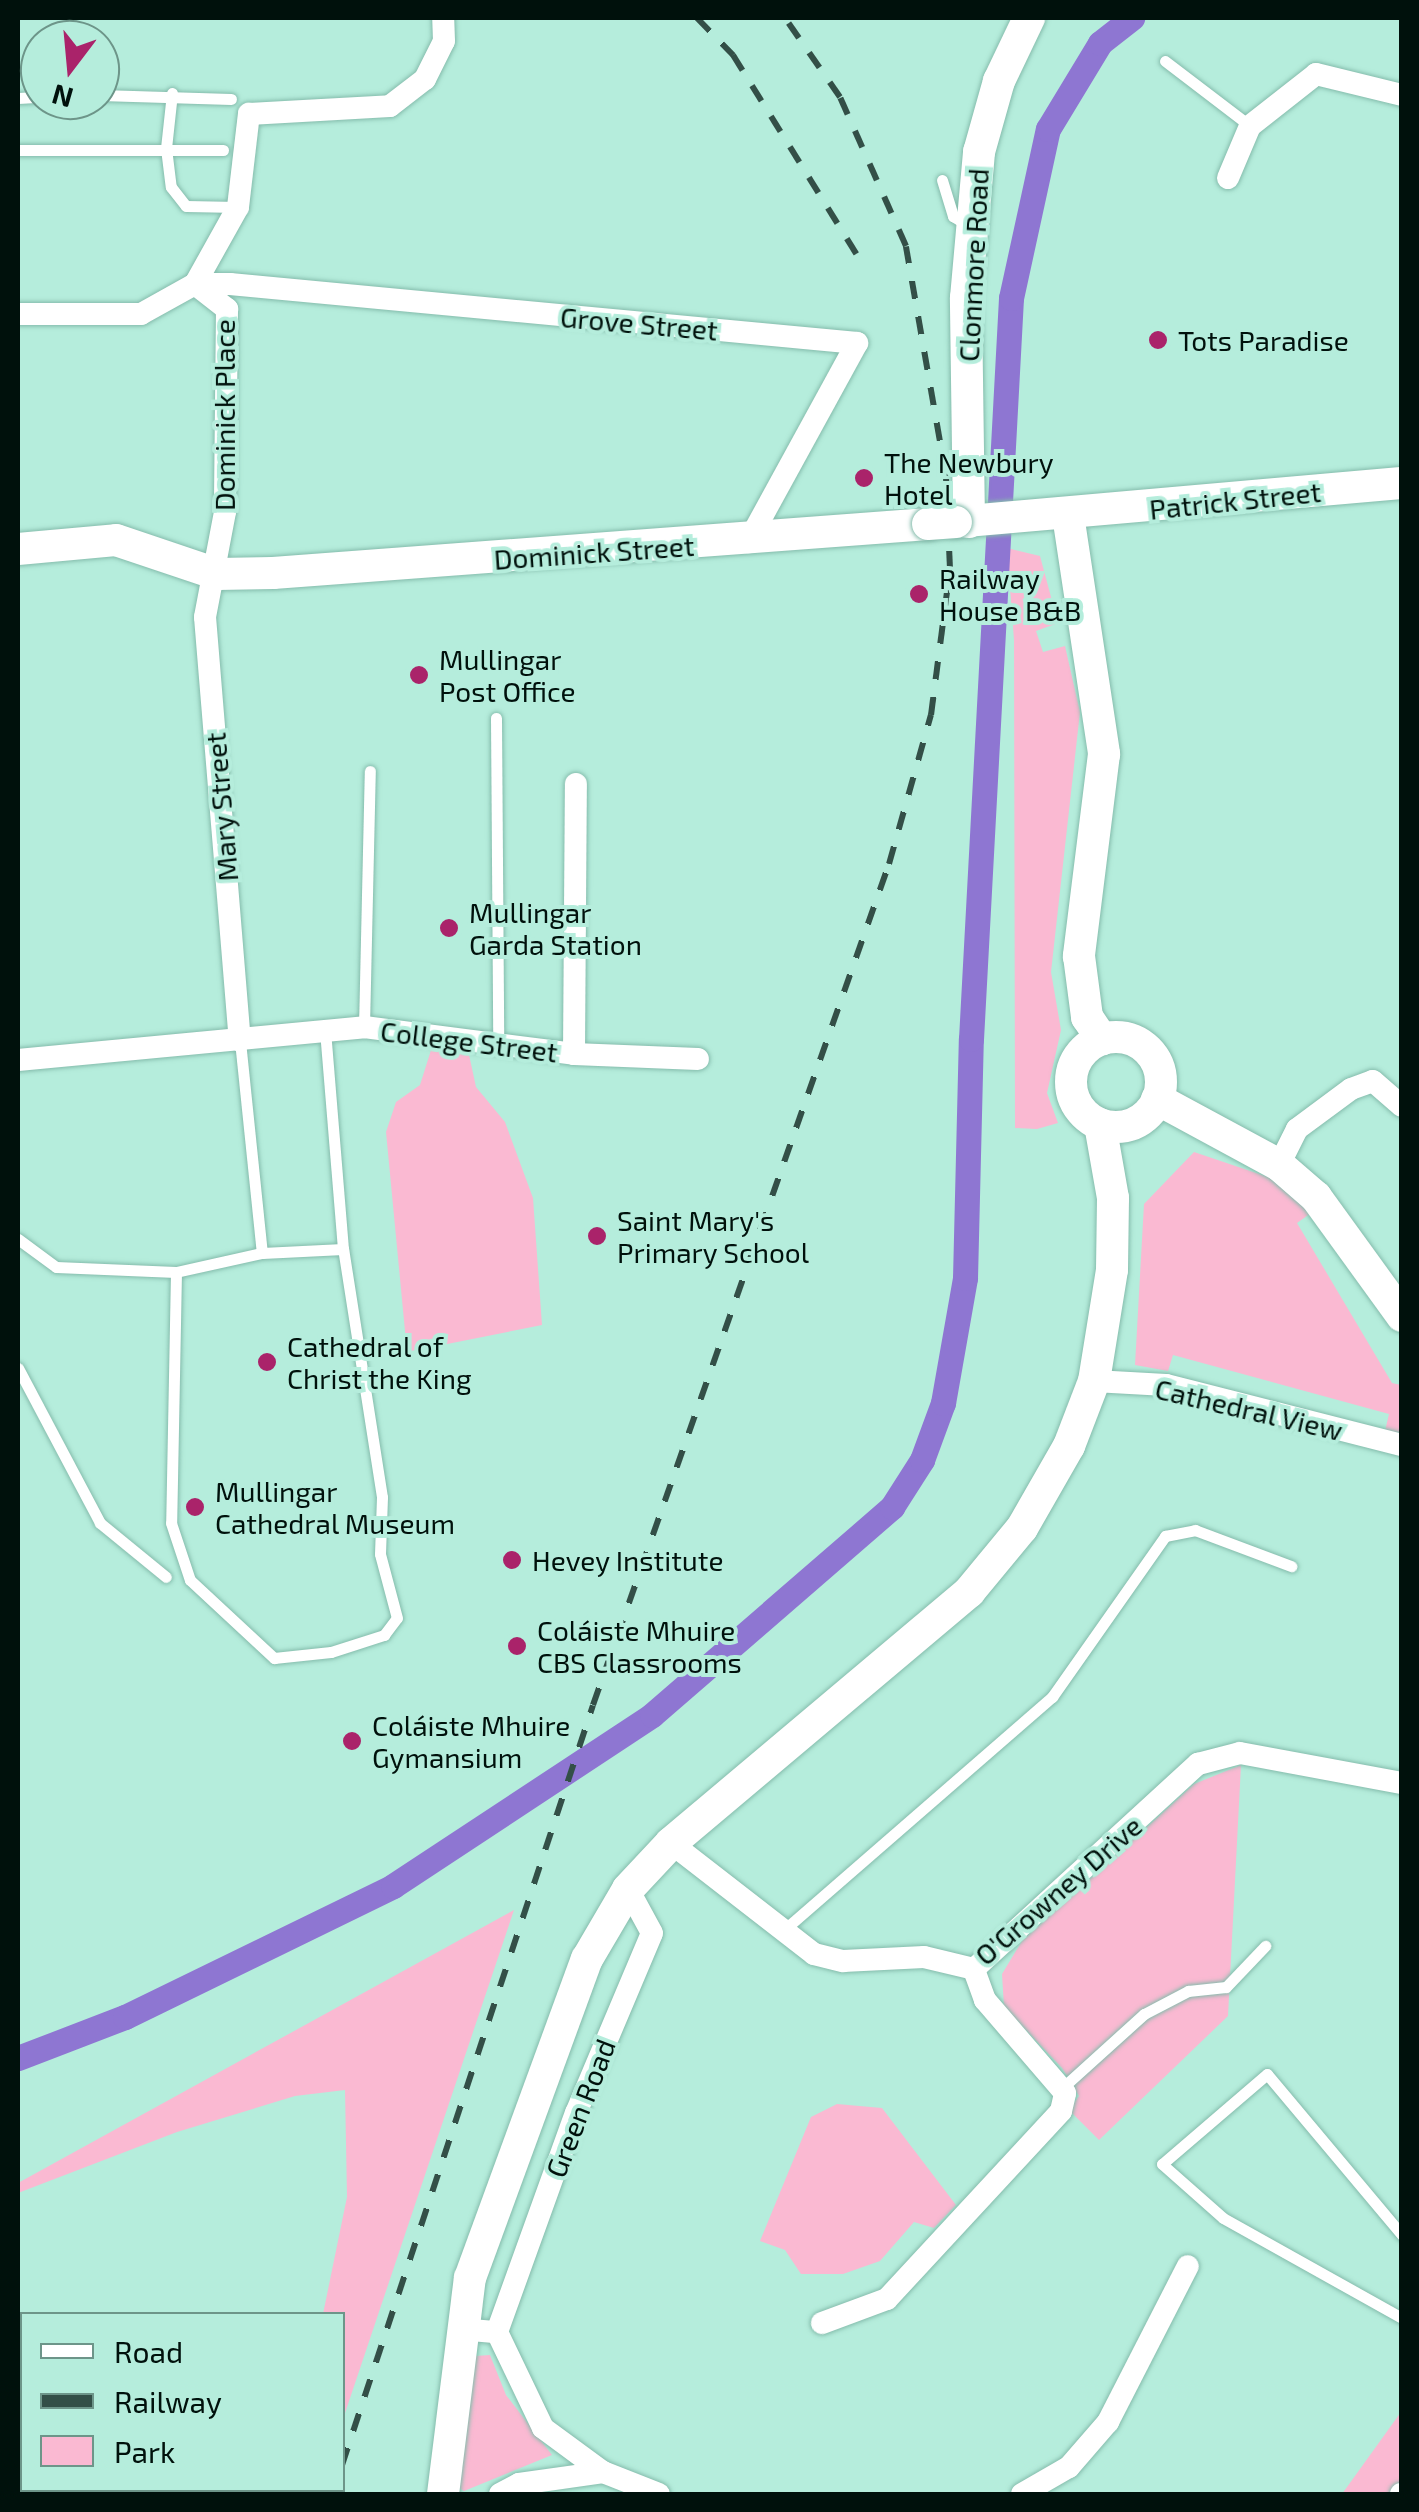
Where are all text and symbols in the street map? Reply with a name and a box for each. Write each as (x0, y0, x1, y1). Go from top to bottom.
north arrow (20, 20, 120, 120)
text: N (48, 78, 77, 116)
street label: Clonmore Road (951, 167, 995, 363)
street label: Grove Street (559, 299, 719, 347)
street label: Dominick Place (207, 319, 241, 511)
place label: Tots Paradise (1178, 323, 1349, 357)
marker: Tots Paradise (1147, 329, 1169, 351)
place label: The Newbury Hotel (884, 445, 1054, 511)
marker: The Newbury Hotel (853, 467, 875, 489)
street label: Patrick Street (1147, 474, 1323, 526)
street label: Dominick Street (492, 528, 696, 576)
place label: Railway House B&B (939, 561, 1081, 627)
marker: Railway House B&B (908, 583, 930, 605)
place label: Mullingar Post Office (439, 642, 576, 708)
marker: Mullingar Post Office (408, 664, 430, 686)
street label: Mary Street (198, 731, 244, 883)
place label: Mullingar Garda Station (469, 895, 642, 961)
marker: Mullingar Garda Station (438, 917, 460, 939)
street label: College Street (379, 1013, 559, 1069)
place label: Saint Mary's Primary School (617, 1203, 810, 1269)
marker: Saint Mary's Primary School (586, 1225, 608, 1247)
place label: Cathedral of Christ the King (287, 1329, 472, 1395)
marker: Cathedral of Christ the King (256, 1351, 278, 1373)
street label: Cathedral View (1151, 1371, 1347, 1447)
place label: Mullingar Cathedral Museum (215, 1474, 456, 1540)
marker: Mullingar Cathedral Museum (184, 1496, 206, 1518)
place label: Hevey Institute (532, 1543, 724, 1577)
marker: Hevey Institute (501, 1549, 523, 1571)
place label: Coláiste Mhuire CBS Classrooms (537, 1613, 742, 1679)
marker: Coláiste Mhuire CBS Classrooms (506, 1635, 528, 1657)
place label: Coláiste Mhuire Gymansium (372, 1708, 570, 1774)
marker: Coláiste Mhuire Gymansium (341, 1730, 363, 1752)
street label: O'Growney Drive (967, 1808, 1149, 1972)
street label: Green Road (538, 2034, 622, 2182)
legend (20, 2312, 345, 2492)
text: Road (114, 2333, 183, 2369)
text: Railway (114, 2383, 222, 2419)
text: Park (114, 2433, 175, 2469)

